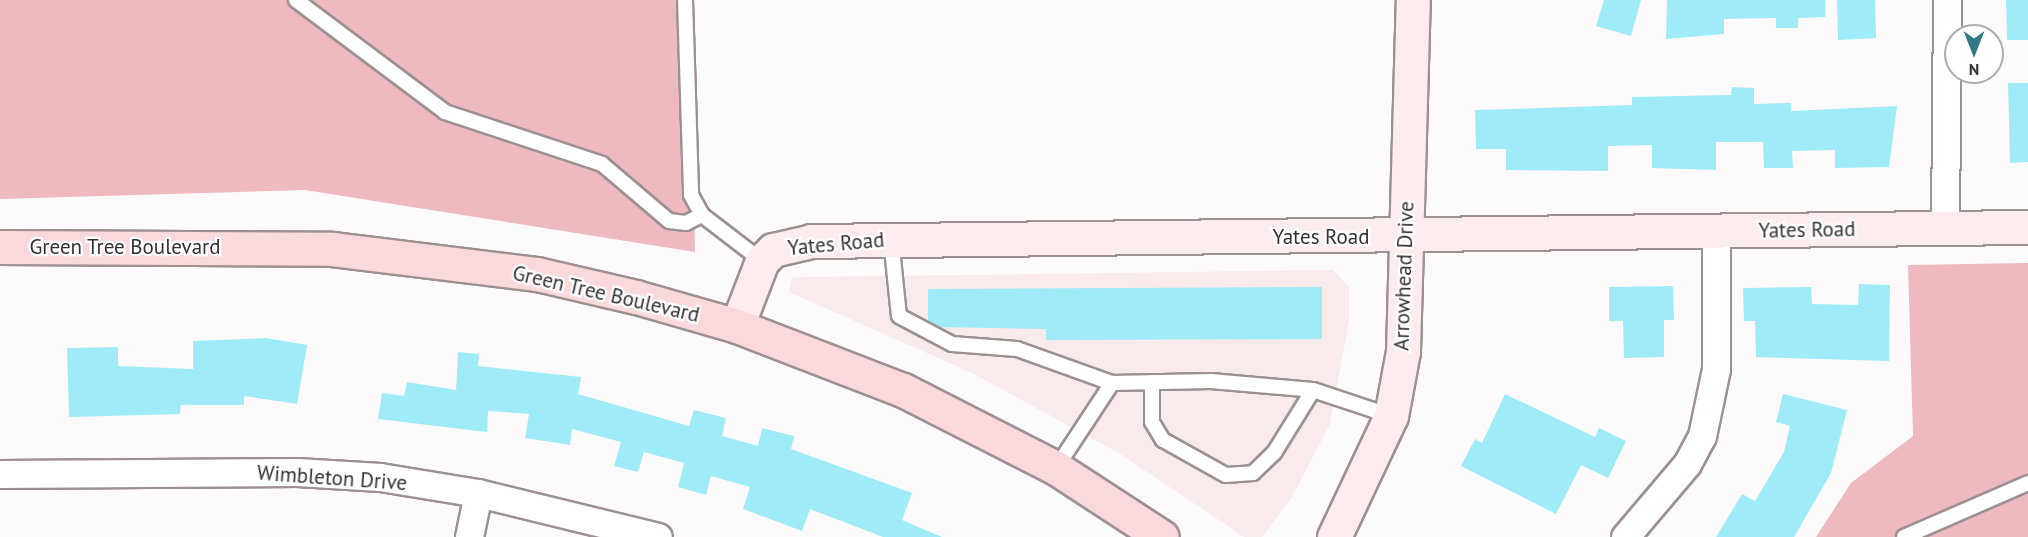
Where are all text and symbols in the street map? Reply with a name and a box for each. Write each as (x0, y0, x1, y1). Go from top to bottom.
north arrow (1944, 24, 2004, 84)
text: N (1969, 60, 1979, 80)
street label: Arrowhead Drive (1389, 201, 1419, 351)
street label: Yates Road (1758, 217, 1856, 243)
street label: Yates Road (1272, 224, 1370, 250)
street label: Yates Road (787, 227, 885, 261)
street label: Green Tree Boulevard (29, 234, 221, 260)
street label: Green Tree Boulevard (510, 260, 702, 328)
street label: Wimbleton Drive (256, 460, 408, 496)

